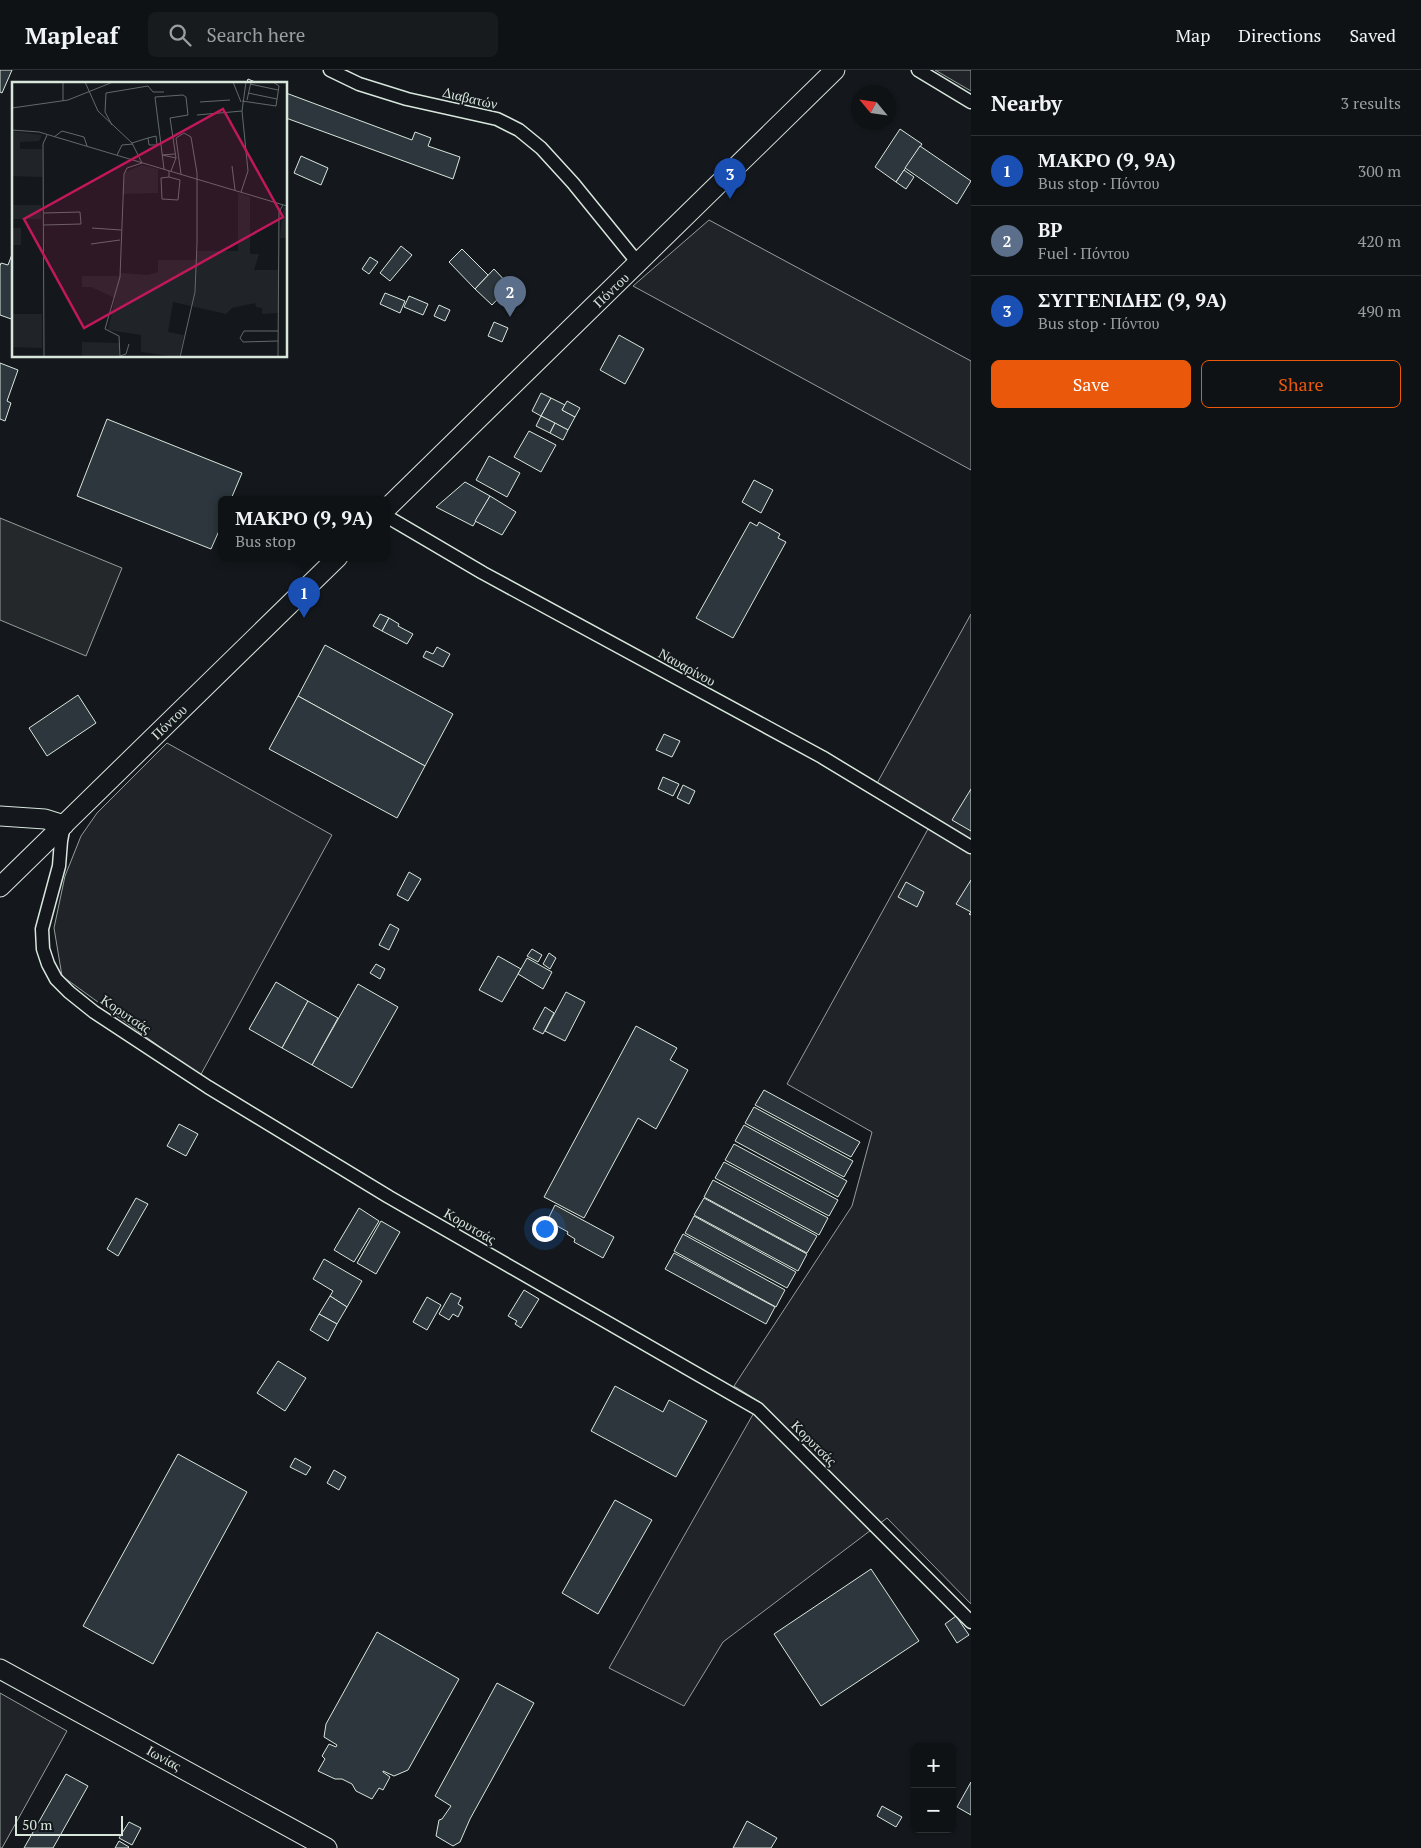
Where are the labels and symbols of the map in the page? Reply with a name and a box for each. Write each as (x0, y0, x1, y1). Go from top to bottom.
inset map (12, 82, 288, 358)
street label: Διαβατών (441, 82, 499, 113)
north arrow (851, 85, 896, 130)
pin: 3 (714, 158, 746, 199)
street label: Πόντου (589, 268, 633, 311)
pin: 2 (494, 276, 526, 317)
pin: 1 (288, 577, 320, 618)
street label: Ναυαρίνου (655, 643, 719, 690)
street label: Πόντου (147, 700, 191, 743)
street label: Κορυτσάς (97, 990, 156, 1038)
street label: Κορυτσάς (441, 1203, 500, 1248)
your location (532, 1216, 558, 1242)
street label: Κορυτσάς (787, 1416, 842, 1470)
street label: Ιωνίας (144, 1740, 185, 1775)
scale bar (15, 1813, 122, 1836)

